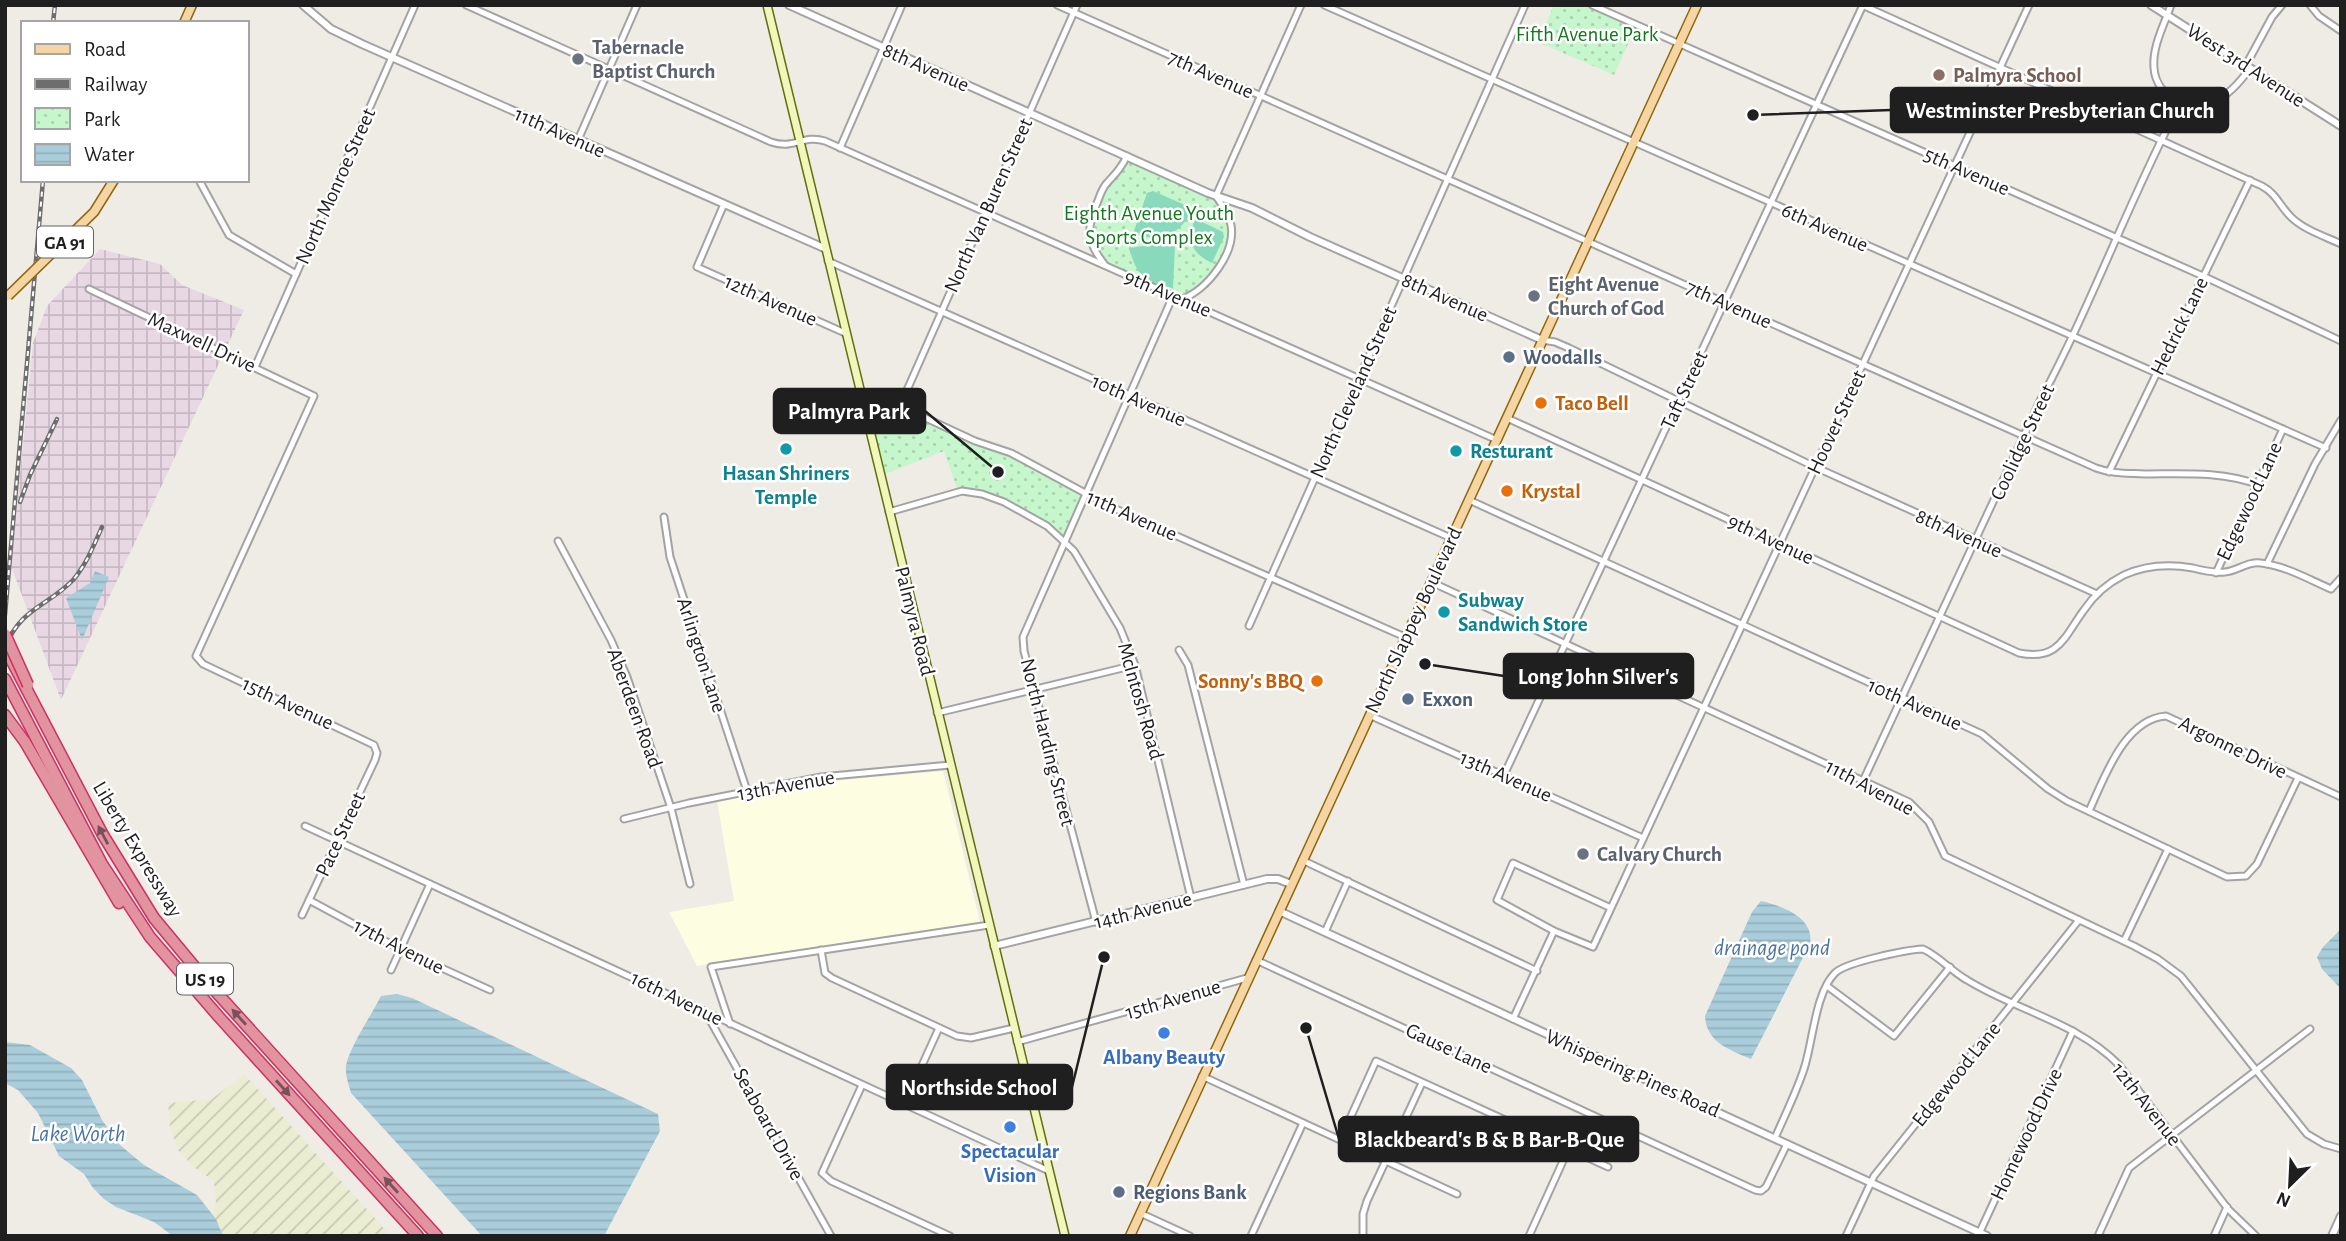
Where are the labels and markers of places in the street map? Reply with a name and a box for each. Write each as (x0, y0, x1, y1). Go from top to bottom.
place label: Tabernacle Baptist Church (592, 37, 716, 82)
marker: Tabernacle Baptist Church (570, 51, 586, 67)
place label: Palmyra School (1953, 65, 2082, 86)
marker: Palmyra School (1931, 67, 1947, 83)
callout: Westminster Presbyterian Church (1891, 88, 2228, 132)
place label: Eight Avenue Church of God (1548, 274, 1664, 319)
marker: Eight Avenue Church of God (1526, 288, 1542, 304)
place label: Woodalls (1523, 347, 1602, 368)
marker: Woodalls (1501, 349, 1517, 365)
callout: Palmyra Park (774, 389, 925, 433)
place label: Taco Bell (1555, 393, 1629, 414)
marker: Taco Bell (1533, 395, 1549, 411)
marker: Hasan Shriners Temple (778, 441, 794, 457)
place label: Resturant (1470, 441, 1553, 462)
marker: Resturant (1448, 443, 1464, 459)
place label: Hasan Shriners Temple (722, 463, 850, 508)
place label: Krystal (1521, 481, 1581, 502)
marker: Krystal (1499, 483, 1515, 499)
place label: Subway Sandwich Store (1458, 590, 1588, 635)
marker: Subway Sandwich Store (1436, 604, 1452, 620)
callout: Long John Silver's (1504, 654, 1693, 698)
place label: Sonny's BBQ (1198, 671, 1305, 693)
marker: Sonny's BBQ (1309, 673, 1325, 689)
place label: Exxon (1422, 689, 1473, 710)
marker: Exxon (1400, 691, 1416, 707)
place label: Calvary Church (1597, 844, 1722, 865)
marker: Calvary Church (1575, 846, 1591, 862)
marker: Albany Beauty (1156, 1025, 1172, 1041)
place label: Albany Beauty (1103, 1047, 1226, 1068)
callout: Northside School (887, 1065, 1072, 1109)
callout: Blackbeard's B & B Bar-B-Que (1339, 1117, 1638, 1161)
marker: Spectacular Vision (1002, 1119, 1018, 1135)
place label: Spectacular Vision (961, 1141, 1060, 1186)
place label: Regions Bank (1133, 1182, 1247, 1203)
marker: Regions Bank (1111, 1184, 1127, 1200)

